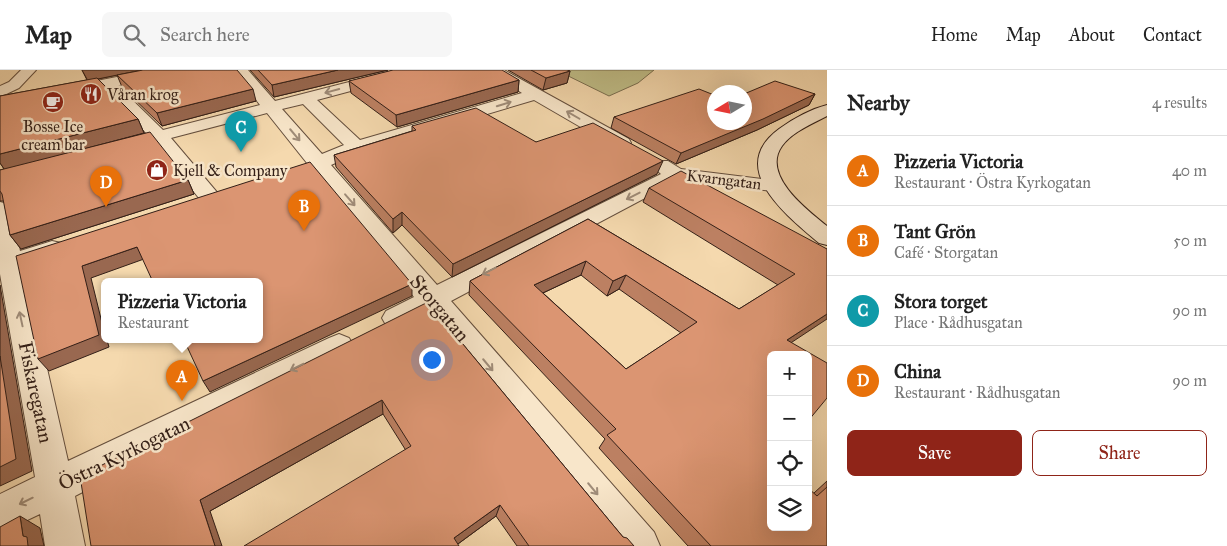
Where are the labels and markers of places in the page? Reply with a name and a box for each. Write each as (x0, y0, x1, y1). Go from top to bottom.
restaurant icon: Våran krog (79, 82, 103, 106)
place label: Våran krog (106, 85, 179, 105)
cafe icon: Bosse Ice cream bar (41, 90, 65, 114)
pin: C (225, 111, 257, 152)
place label: Bosse Ice cream bar (21, 117, 85, 154)
shop icon: Kjell & Company (145, 158, 169, 182)
place label: Kjell & Company (173, 161, 288, 180)
pin: D (90, 166, 122, 207)
pin: B (288, 190, 320, 231)
pin: A (166, 360, 198, 401)

